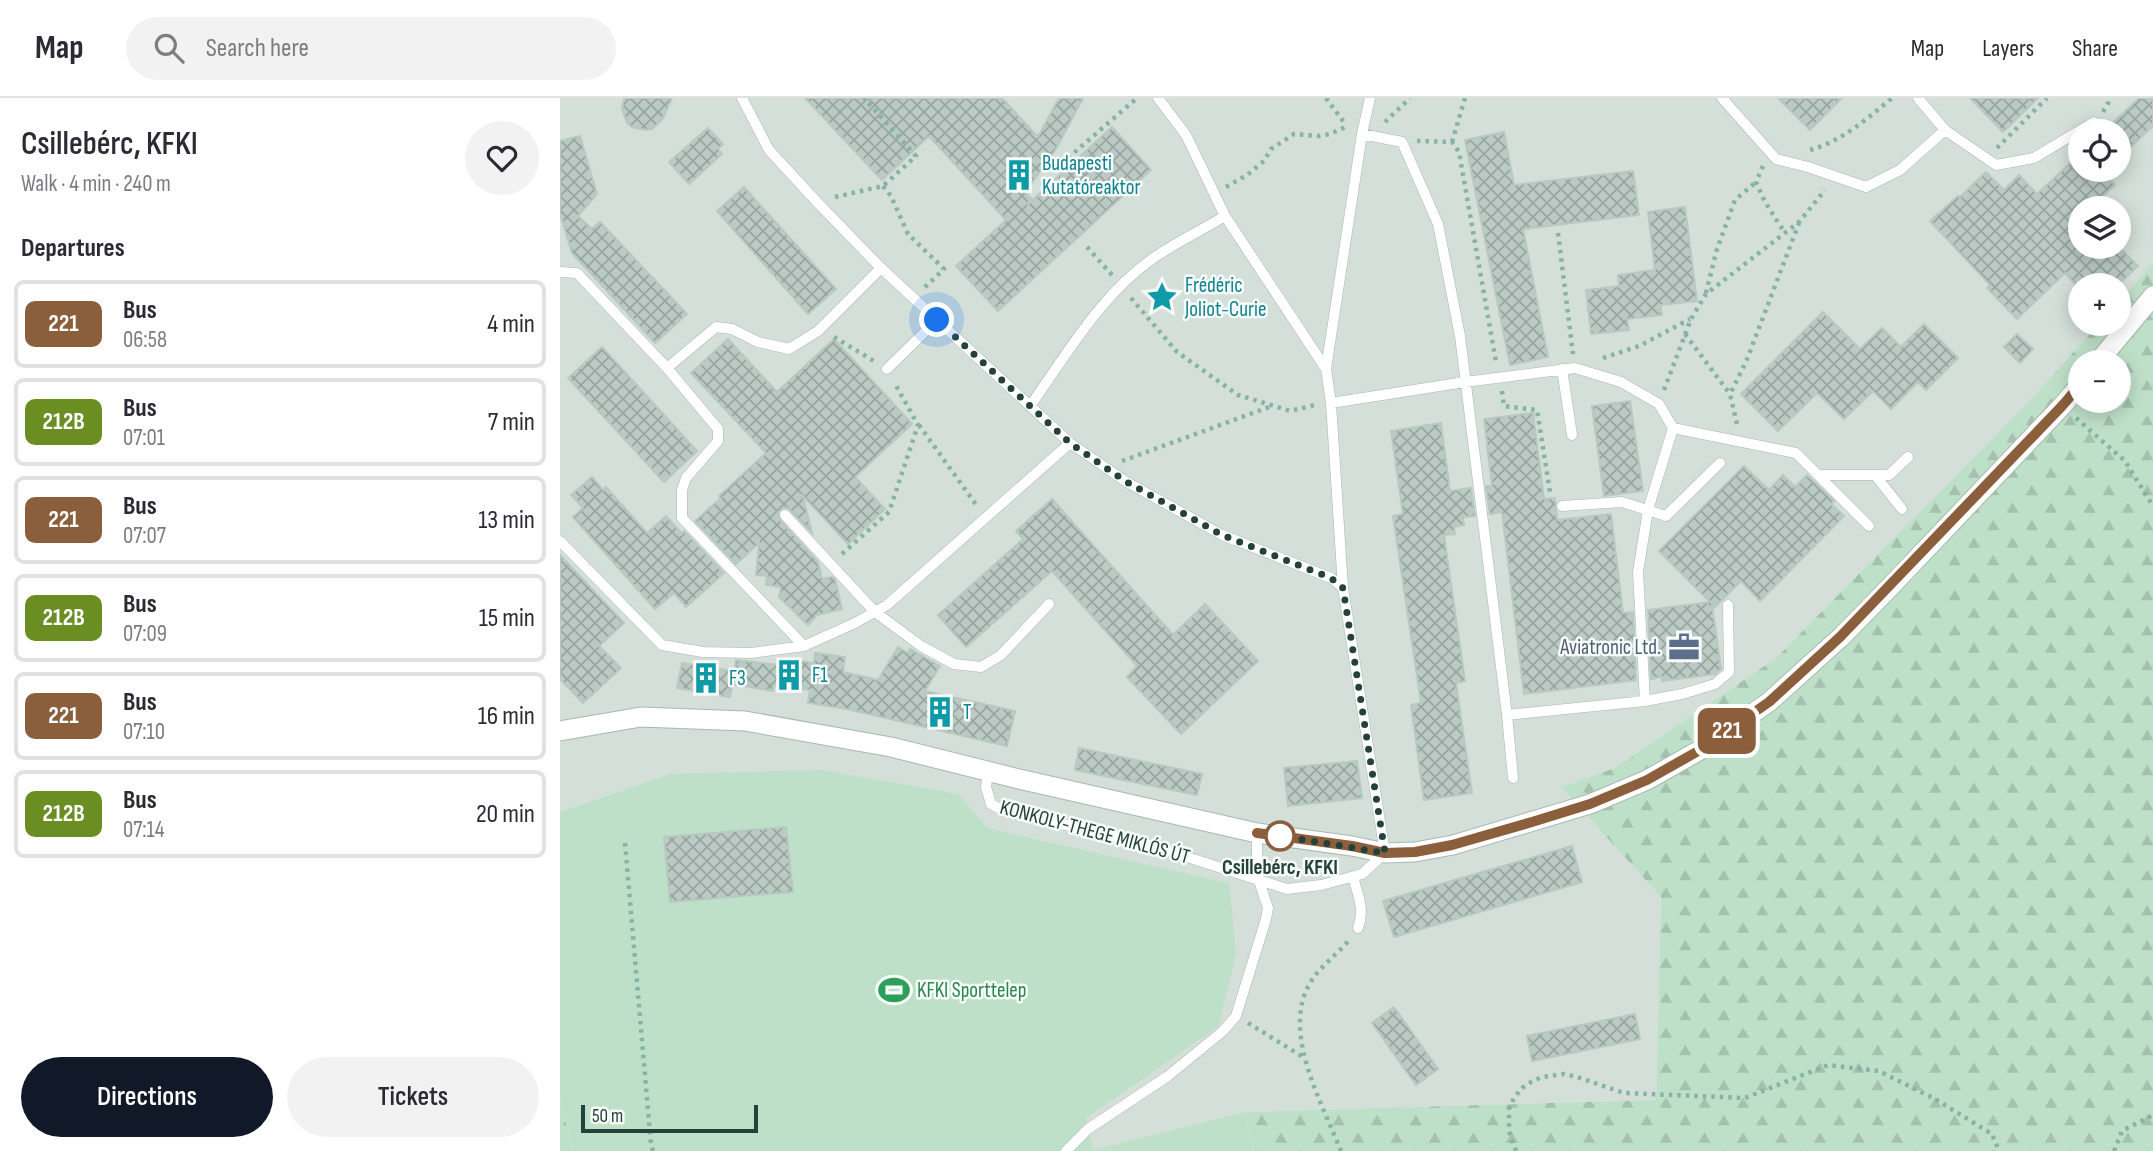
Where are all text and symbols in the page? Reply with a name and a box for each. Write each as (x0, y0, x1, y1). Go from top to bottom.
search box (126, 17, 616, 80)
text: Map (35, 28, 84, 68)
icon: search (150, 29, 188, 67)
text: Search here (206, 33, 309, 64)
text: Map (1911, 34, 1944, 63)
text: Layers (1982, 34, 2034, 63)
text: Share (2072, 34, 2118, 63)
map controls (2068, 119, 2131, 413)
button: locate (2068, 119, 2131, 182)
button: heart (465, 121, 539, 195)
text: Csillebérc, KFKI (21, 124, 198, 164)
place label: Budapesti Kutatóreaktor (1042, 151, 1141, 200)
building icon: Budapesti Kutatóreaktor (1002, 158, 1036, 192)
text: Walk · 4 min · 240 m (21, 170, 171, 198)
button: layers (2068, 196, 2131, 259)
text: Departures (21, 233, 125, 264)
place label: Frédéric Joliot-Curie (1184, 273, 1266, 322)
button: + (2068, 273, 2131, 336)
place icon: Frédéric Joliot-Curie (1145, 280, 1179, 314)
text: Bus (123, 295, 157, 326)
your location (919, 302, 954, 337)
text: 221 (48, 309, 79, 338)
text: 4 min (487, 309, 535, 340)
text: 06:58 (123, 326, 167, 354)
button: − (2068, 350, 2131, 413)
text: Bus (123, 393, 157, 424)
text: 212B (42, 407, 85, 436)
text: 7 min (488, 407, 535, 438)
text: 07:01 (123, 424, 165, 452)
text: Bus (123, 491, 157, 522)
text: 221 (48, 505, 79, 534)
text: 13 min (478, 505, 535, 536)
text: 07:07 (123, 522, 166, 550)
text: Bus (123, 589, 157, 620)
text: 212B (42, 603, 85, 632)
text: 15 min (479, 603, 535, 634)
text: 07:09 (123, 620, 167, 648)
office icon: Aviatronic Ltd. (1667, 630, 1701, 664)
place label: Aviatronic Ltd. (1559, 635, 1661, 660)
building icon: F1 (772, 658, 806, 692)
building icon: F3 (689, 661, 723, 695)
place label: F1 (812, 663, 828, 688)
place label: F3 (729, 666, 746, 691)
text: Bus (123, 687, 157, 718)
building icon: T (923, 695, 957, 729)
place label: T (963, 700, 972, 725)
text: 221 (48, 701, 79, 730)
text: 16 min (478, 701, 535, 732)
line badge: 221 (1687, 708, 1767, 754)
text: 221 (1712, 716, 1742, 745)
text: 07:10 (123, 718, 165, 746)
text: Bus (123, 785, 157, 816)
street label: KONKOLY-THEGE MIKLÓS ÚT (997, 795, 1193, 870)
text: 212B (42, 799, 85, 828)
text: 20 min (476, 799, 535, 830)
text: 07:14 (123, 816, 164, 844)
marker: Csillebérc, KFKI (1265, 821, 1295, 851)
place label: Csillebérc, KFKI (1222, 855, 1338, 880)
sports icon: KFKI Sporttelep (877, 973, 911, 1007)
place label: KFKI Sporttelep (917, 978, 1026, 1003)
button: Directions (21, 1057, 273, 1137)
button: Tickets (287, 1057, 539, 1137)
scale bar (581, 1102, 758, 1134)
text: 50 m (592, 1105, 623, 1128)

